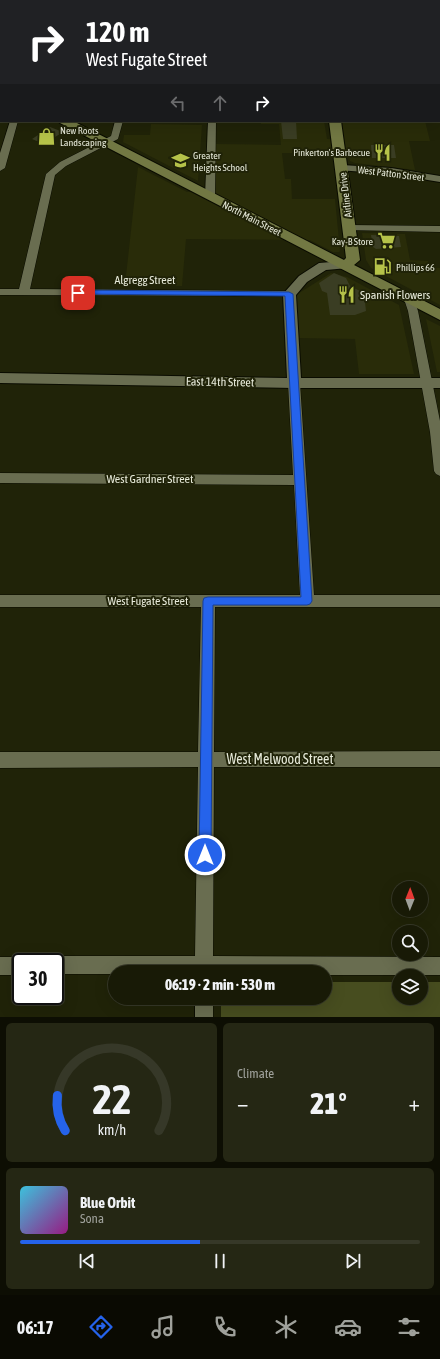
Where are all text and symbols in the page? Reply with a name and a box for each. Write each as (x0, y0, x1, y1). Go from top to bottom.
icon: right (20, 16, 72, 68)
text: 120 m (86, 16, 149, 48)
text: West Fugate Street (86, 49, 207, 70)
icon: left (167, 92, 189, 114)
icon: ahead (209, 92, 231, 114)
icon: right (251, 92, 273, 114)
place label: New Roots Landscaping (60, 125, 107, 148)
shop icon: New Roots Landscaping (37, 126, 57, 146)
restaurant icon: Pinkerton's Barbecue (373, 142, 393, 162)
place label: Pinkerton's Barbecue (293, 147, 370, 158)
place label: Greater Heights School (193, 150, 248, 173)
school or university icon: Greater Heights School (170, 151, 190, 171)
street label: West Patton Street (357, 164, 425, 183)
street label: Airline Drive (337, 171, 354, 218)
street label: North Main Street (221, 199, 283, 238)
supermarket icon: Kay-B Store (376, 231, 396, 251)
place label: Kay-B Store (332, 236, 373, 247)
fuel station icon: Phillips 66 (373, 257, 393, 277)
place label: Phillips 66 (396, 262, 435, 273)
street label: Algregg Street (114, 273, 176, 287)
pin (61, 276, 95, 310)
icon: arrive (67, 282, 89, 304)
restaurant icon: Spanish Flowers (337, 285, 357, 305)
place label: Spanish Flowers (360, 288, 430, 302)
street label: East 14th Street (186, 374, 255, 390)
street label: West Gardner Street (106, 472, 194, 486)
street label: West Fugate Street (108, 594, 189, 608)
street label: West Melwood Street (227, 751, 333, 767)
position arrow (184, 834, 226, 876)
north arrow (392, 881, 428, 917)
map controls (392, 881, 428, 1005)
button: search (392, 925, 428, 961)
speed limit sign: 30 (12, 953, 64, 1005)
button: layers (392, 969, 428, 1005)
text: 06:19 · 2 min · 530 m (165, 976, 275, 993)
text: Climate (237, 1066, 274, 1081)
text: 22 (92, 1074, 131, 1122)
text: 21° (310, 1086, 347, 1120)
text: − (237, 1090, 248, 1116)
text: + (409, 1090, 420, 1116)
text: km/h (97, 1121, 126, 1137)
text: Blue Orbit (80, 1194, 135, 1211)
text: Sona (80, 1211, 104, 1226)
icon: previous (76, 1250, 98, 1272)
icon: pause (209, 1250, 231, 1272)
icon: next (342, 1250, 364, 1272)
icon: directions (87, 1313, 115, 1341)
icon: music (149, 1313, 177, 1341)
icon: phone (211, 1313, 239, 1341)
icon: climate (272, 1313, 300, 1341)
icon: car (334, 1313, 362, 1341)
icon: filters (395, 1313, 423, 1341)
text: 06:17 (17, 1317, 54, 1338)

